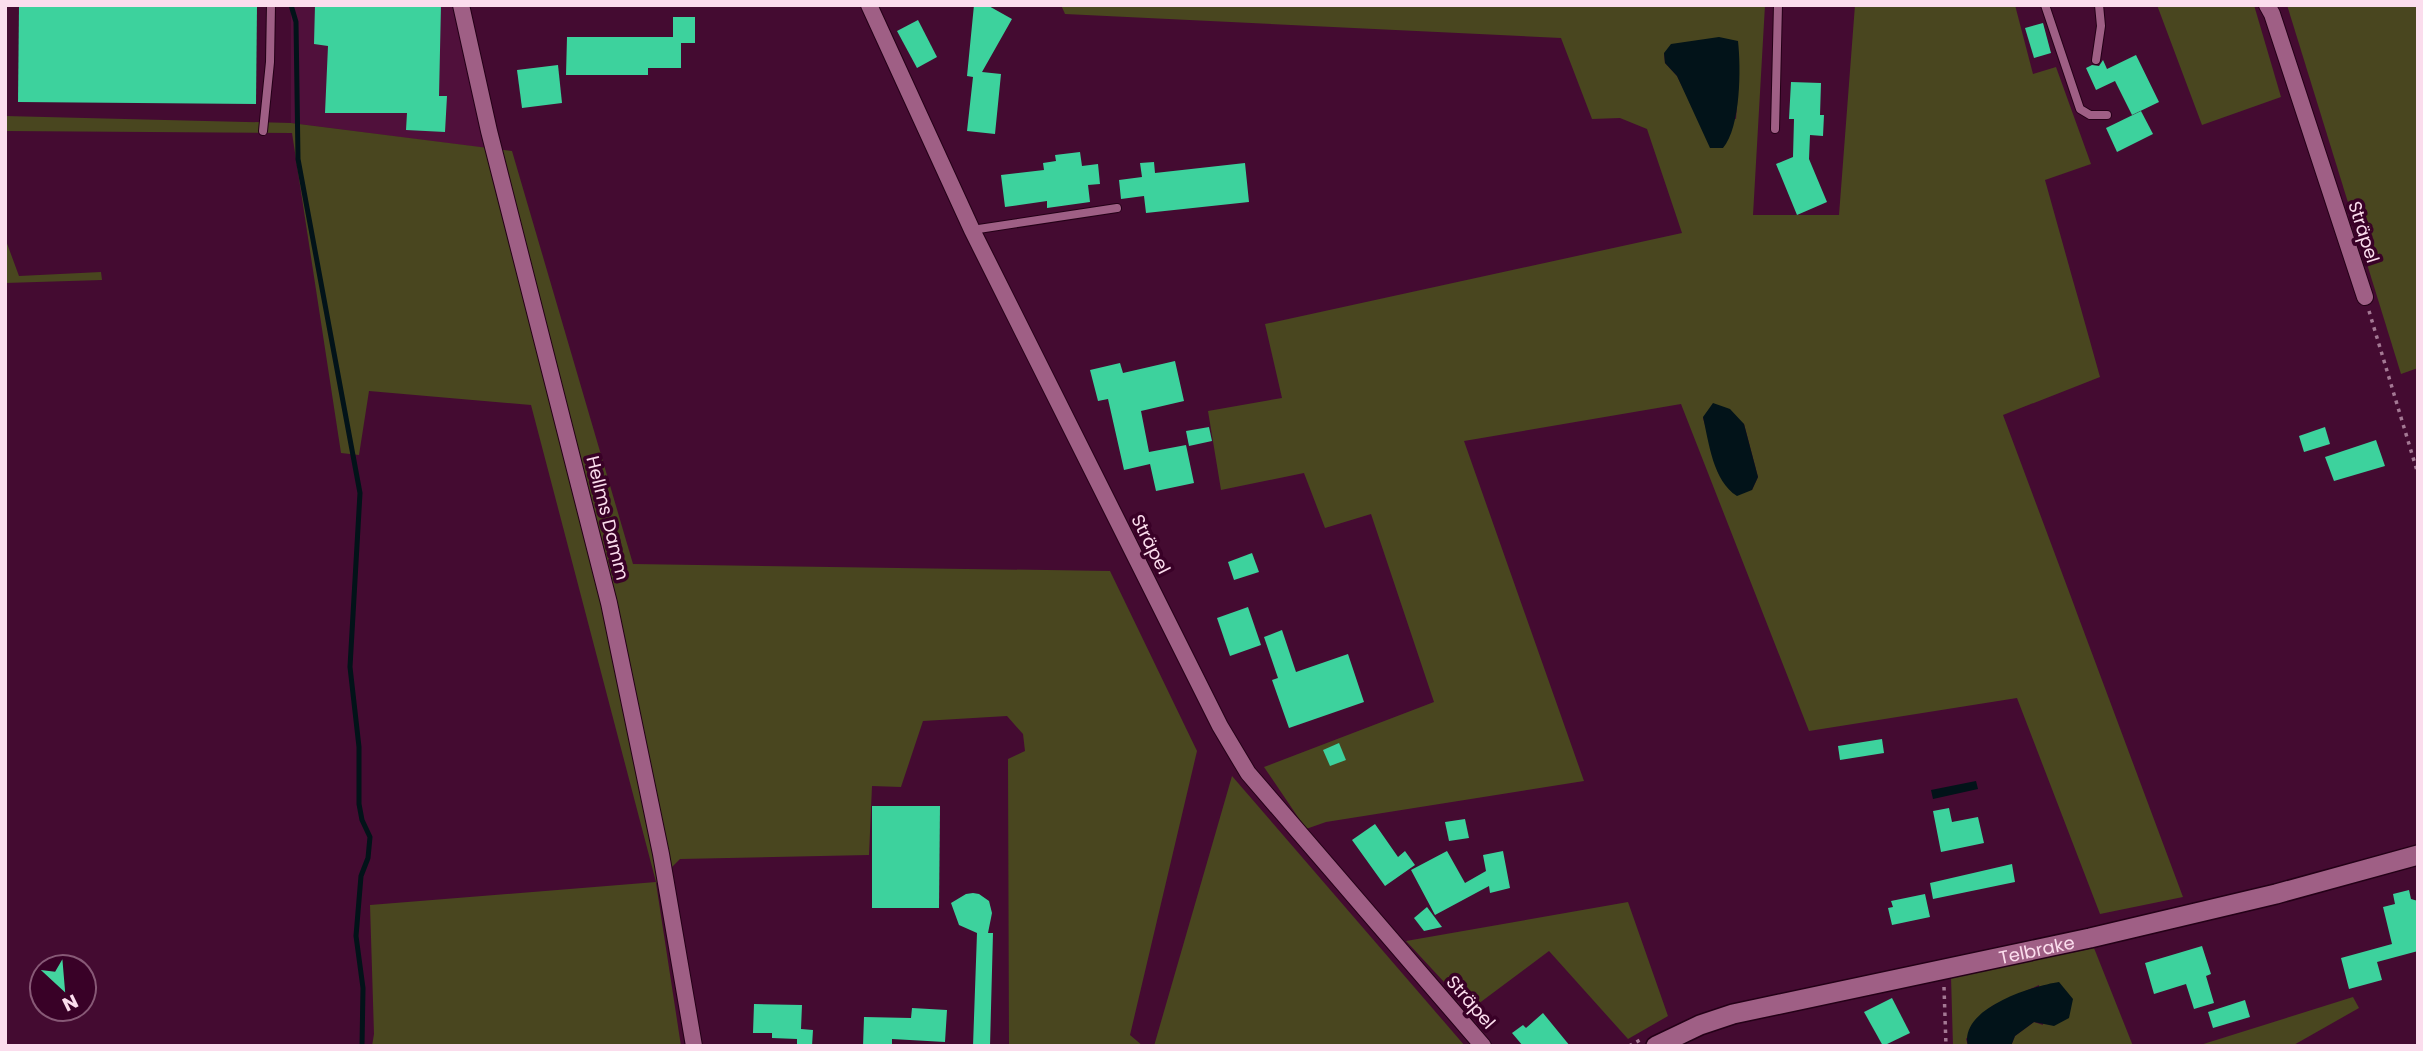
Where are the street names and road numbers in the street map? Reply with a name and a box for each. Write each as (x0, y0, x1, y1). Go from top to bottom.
street label: Sträpel (2342, 198, 2386, 266)
street label: Hellms Damm (580, 453, 636, 583)
street label: Sträpel (1125, 510, 1177, 578)
street label: Telbrake (1996, 929, 2077, 970)
street label: Sträpel (1441, 970, 1501, 1034)

